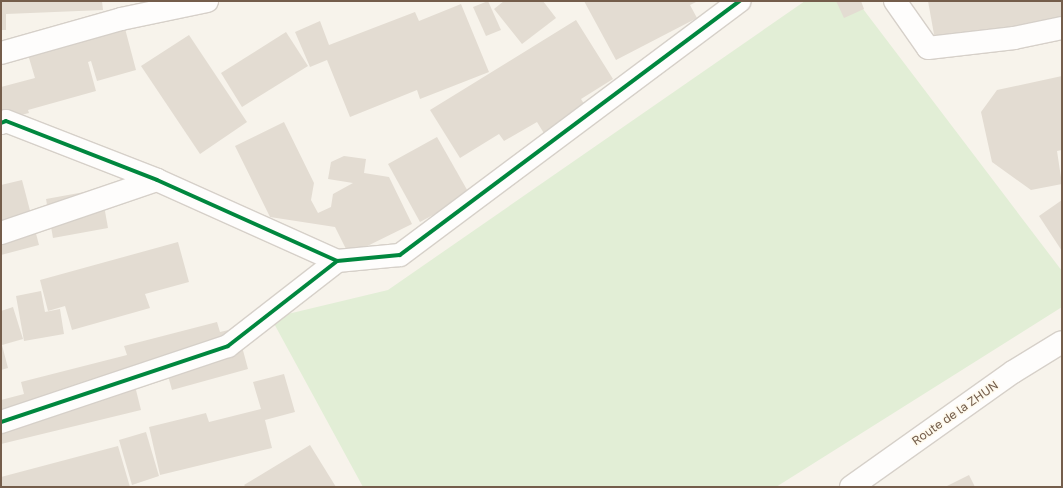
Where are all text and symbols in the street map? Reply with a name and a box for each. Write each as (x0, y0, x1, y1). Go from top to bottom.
street label: Route de la ZHUN (909, 378, 1001, 448)

